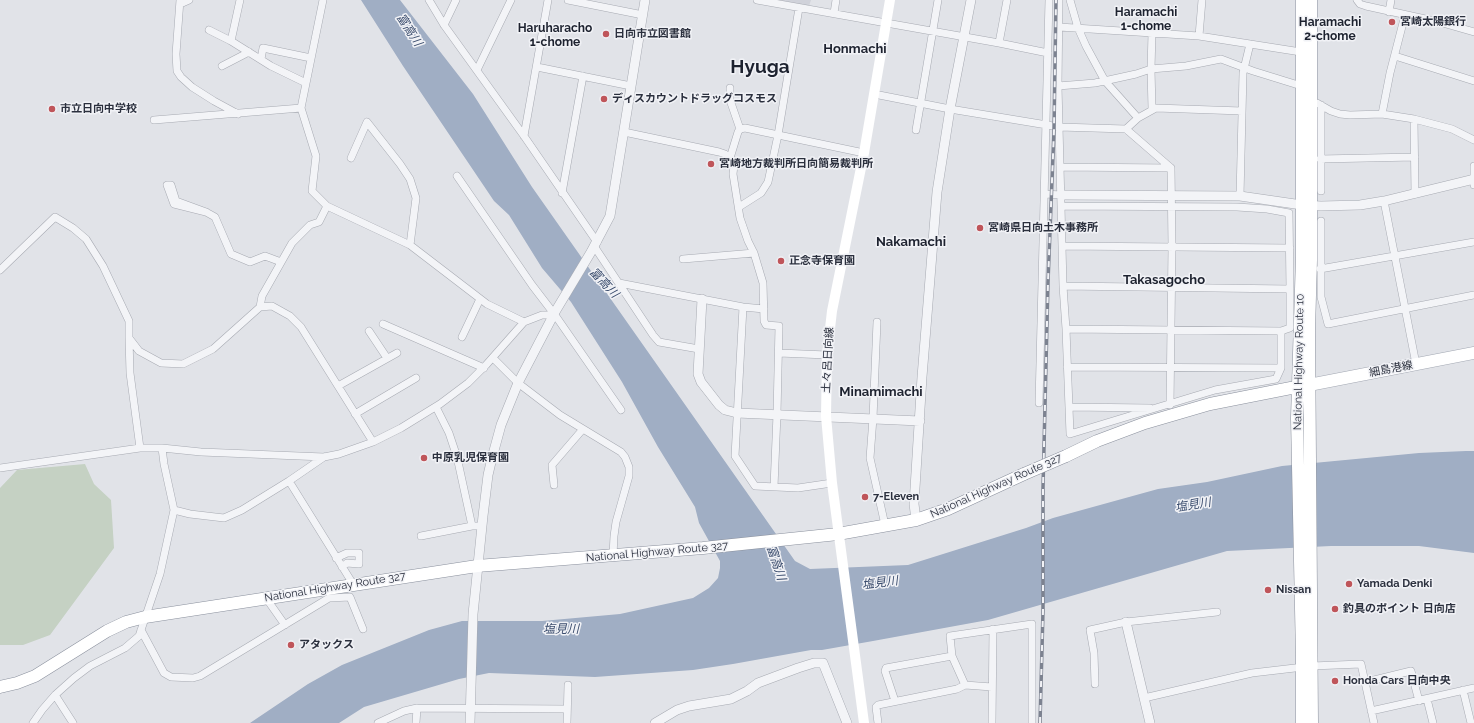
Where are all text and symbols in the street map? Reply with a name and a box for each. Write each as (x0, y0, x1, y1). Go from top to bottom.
district label: Haramachi 1-chome (1115, 5, 1177, 33)
water label: 富高川 (393, 11, 425, 49)
district label: Haramachi 2-chome (1299, 15, 1361, 43)
place label: 宮崎太陽銀行 (1400, 15, 1466, 29)
marker: 宮崎太陽銀行 (1387, 17, 1397, 27)
district label: Haruharacho 1-chome (518, 21, 592, 49)
place label: 日向市立図書館 (614, 27, 691, 41)
marker: 日向市立図書館 (601, 29, 611, 39)
district label: Honmachi (823, 41, 887, 57)
district label: Hyuga (730, 56, 790, 78)
place label: ディスカウントドラッグコスモス (612, 92, 777, 106)
marker: ディスカウントドラッグコスモス (599, 94, 609, 104)
place label: 市立日向中学校 (60, 102, 137, 116)
marker: 市立日向中学校 (47, 104, 57, 114)
place label: 宮崎地方裁判所日向簡易裁判所 (719, 157, 873, 171)
marker: 宮崎地方裁判所日向簡易裁判所 (706, 159, 716, 169)
place label: 宮崎県日向土木事務所 (988, 221, 1098, 235)
marker: 宮崎県日向土木事務所 (975, 223, 985, 233)
district label: Nakamachi (876, 234, 946, 250)
place label: 正念寺保育園 (789, 254, 855, 268)
marker: 正念寺保育園 (776, 256, 786, 266)
water label: 富高川 (586, 265, 622, 301)
district label: Takasagocho (1123, 272, 1205, 288)
street label: National Highway Route 10 (1291, 294, 1307, 430)
street label: 土々呂日向線 (820, 327, 836, 393)
street label: 細島港線 (1368, 358, 1414, 380)
district label: Minamimachi (839, 384, 923, 400)
place label: 中原乳児保育園 (432, 451, 509, 465)
street label: National Highway Route 327 (928, 451, 1064, 521)
marker: 中原乳児保育園 (419, 453, 429, 463)
place label: 7-Eleven (873, 490, 919, 504)
marker: 7-Eleven (860, 492, 870, 502)
water label: 塩見川 (1174, 495, 1212, 515)
street label: National Highway Route 327 (585, 539, 729, 565)
water label: 富高川 (764, 544, 788, 582)
street label: National Highway Route 327 (264, 569, 406, 605)
water label: 塩見川 (861, 574, 899, 592)
place label: Yamada Denki (1357, 577, 1432, 591)
marker: Yamada Denki (1344, 579, 1354, 589)
place label: Nissan (1276, 583, 1311, 597)
marker: Nissan (1263, 585, 1273, 595)
place label: 釣具のポイント 日向店 (1343, 602, 1456, 616)
marker: 釣具のポイント 日向店 (1330, 604, 1340, 614)
water label: 塩見川 (543, 622, 579, 636)
place label: アタックス (299, 638, 354, 652)
marker: アタックス (286, 640, 296, 650)
place label: Honda Cars 日向中央 (1343, 674, 1451, 688)
marker: Honda Cars 日向中央 (1330, 676, 1340, 686)

